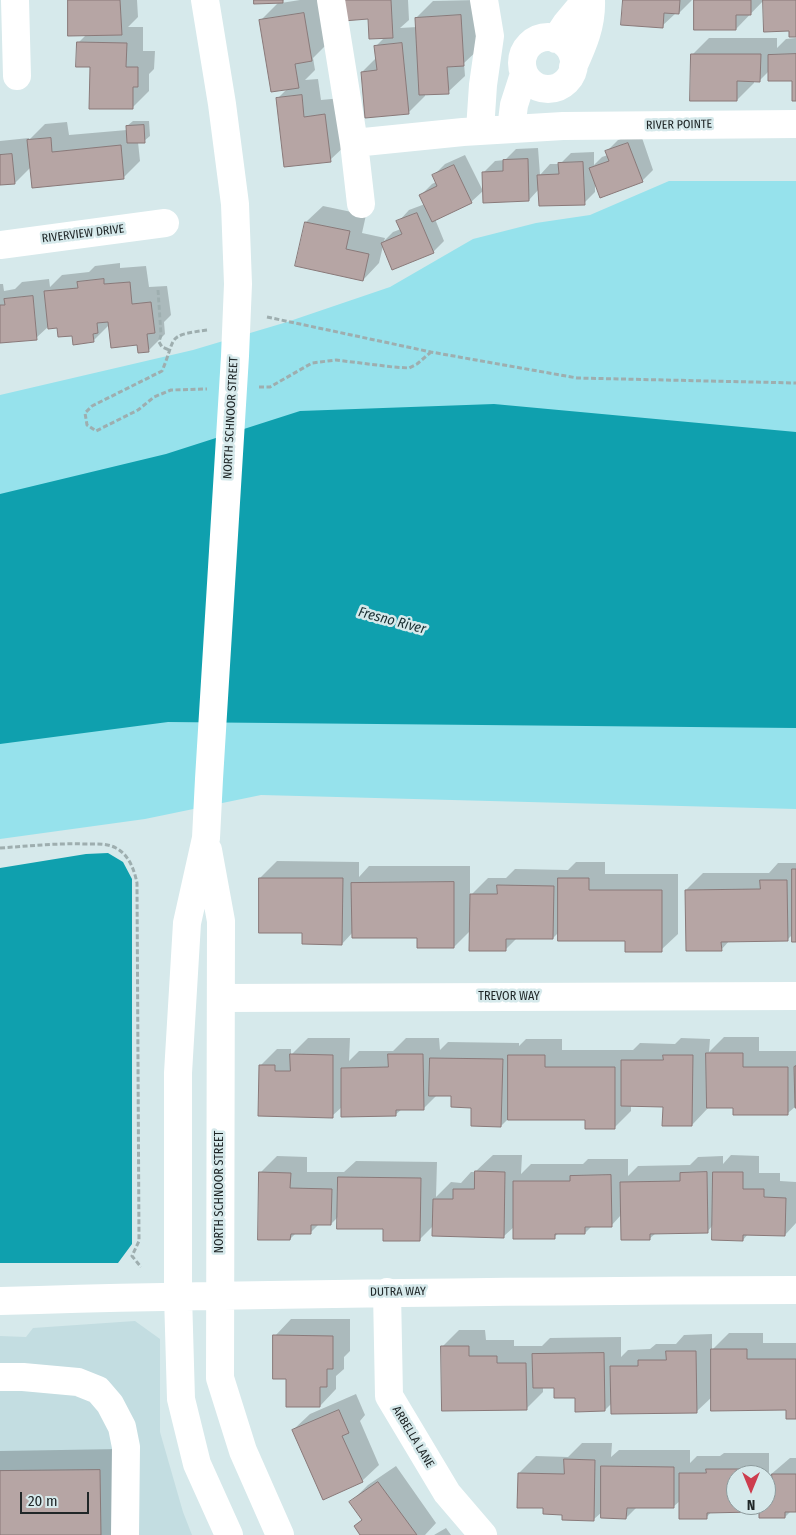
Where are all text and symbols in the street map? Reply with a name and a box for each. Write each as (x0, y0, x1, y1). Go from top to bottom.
street label: RIVER POINTE (646, 117, 712, 133)
street label: RIVERVIEW DRIVE (41, 222, 125, 246)
street label: NORTH SCHNOOR STREET (221, 357, 241, 479)
water label: Fresno River (356, 604, 428, 638)
street label: TREVOR WAY (478, 990, 540, 1004)
street label: NORTH SCHNOOR STREET (213, 1131, 227, 1253)
street label: DUTRA WAY (370, 1284, 426, 1300)
street label: ARBELLA LANE (389, 1404, 437, 1470)
north arrow (726, 1465, 776, 1515)
scale bar (22, 1482, 91, 1514)
text: 20 m (28, 1492, 58, 1510)
text: N (747, 1496, 755, 1513)

